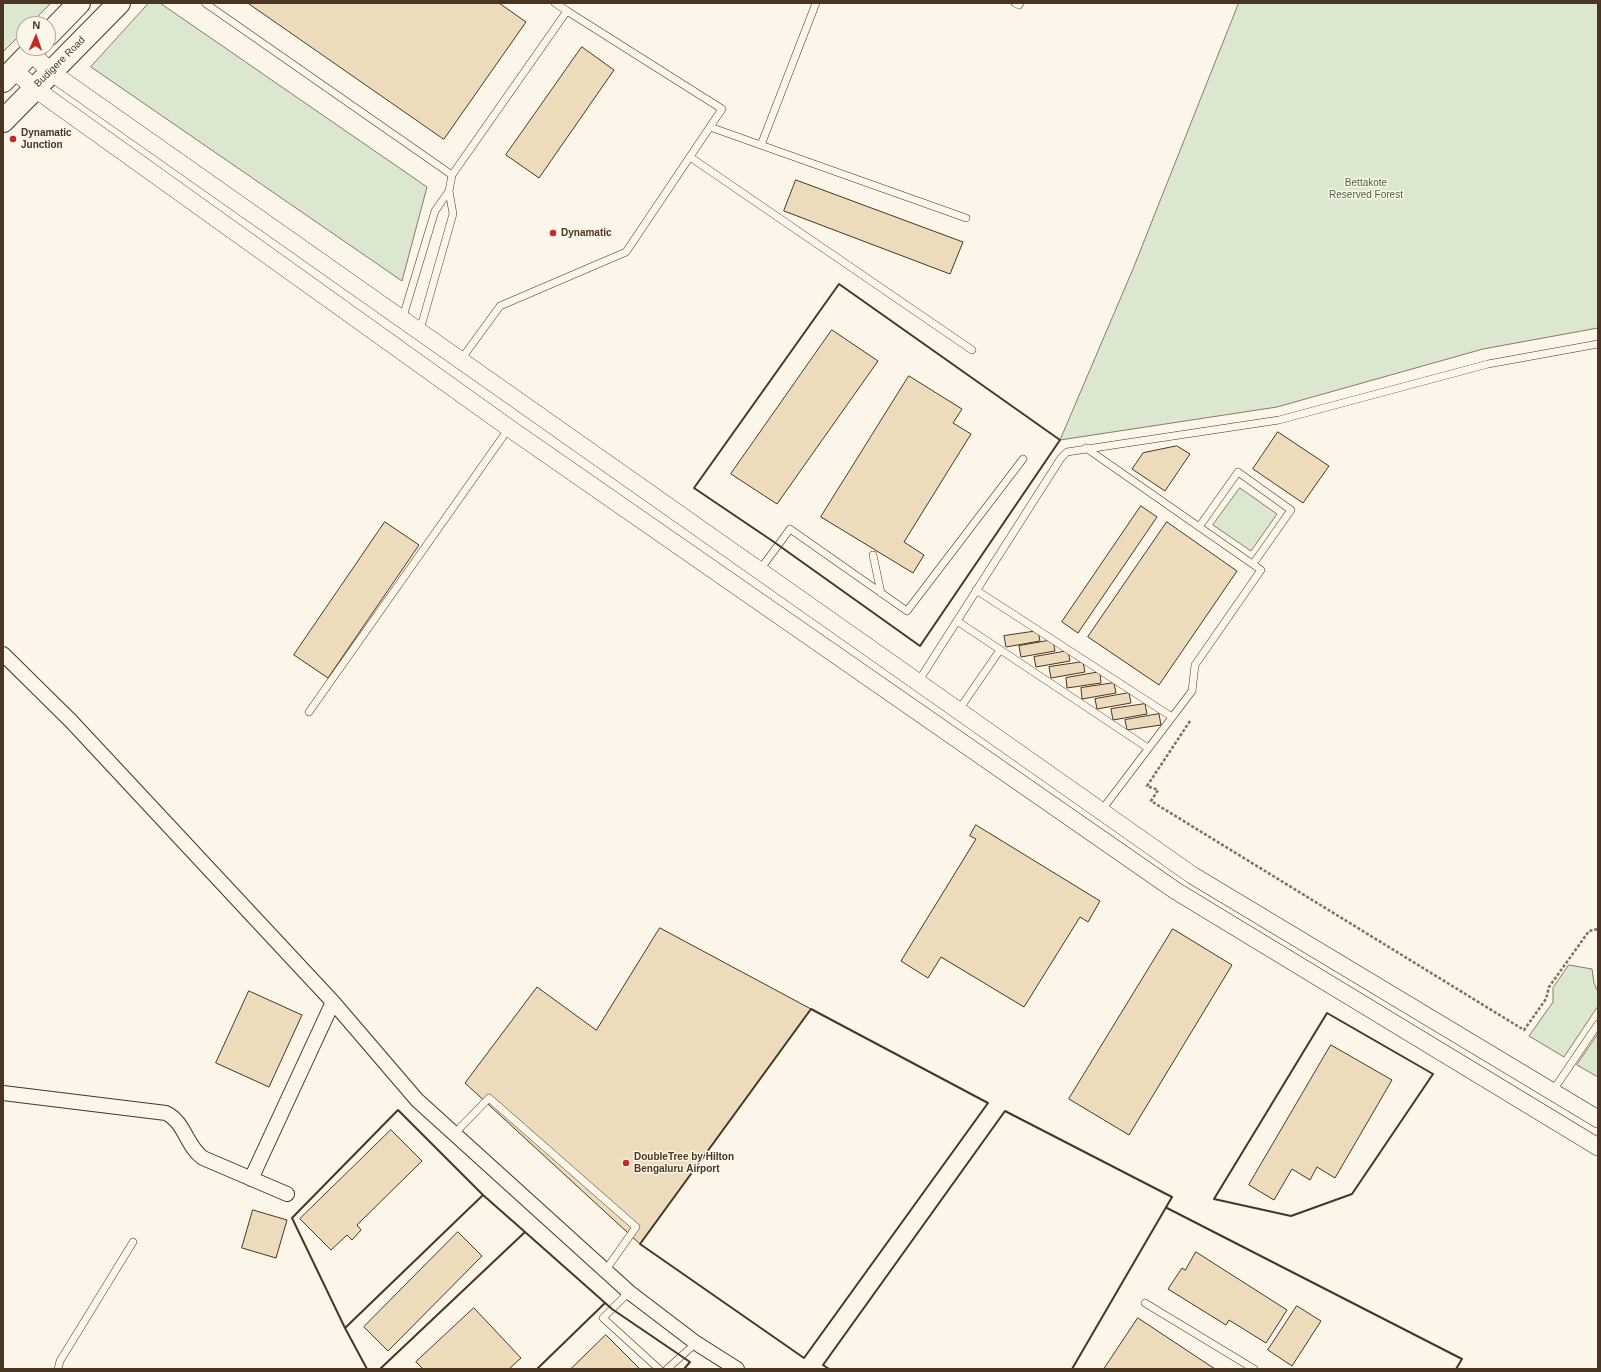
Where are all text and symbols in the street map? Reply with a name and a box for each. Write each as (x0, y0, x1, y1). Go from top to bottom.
north arrow (16, 16, 56, 56)
text: N (32, 19, 41, 31)
street label: Budigere Road (32, 34, 88, 90)
place label: Dynamatic Junction (21, 127, 72, 150)
marker: Dynamatic Junction (8, 134, 18, 144)
park label: Bettakote Reserved Forest (1329, 177, 1403, 200)
place label: Dynamatic (561, 227, 612, 239)
marker: Dynamatic (548, 228, 558, 238)
place label: DoubleTree by Hilton Bengaluru Airport (634, 1151, 734, 1174)
marker: DoubleTree by Hilton Bengaluru Airport (621, 1158, 631, 1168)

